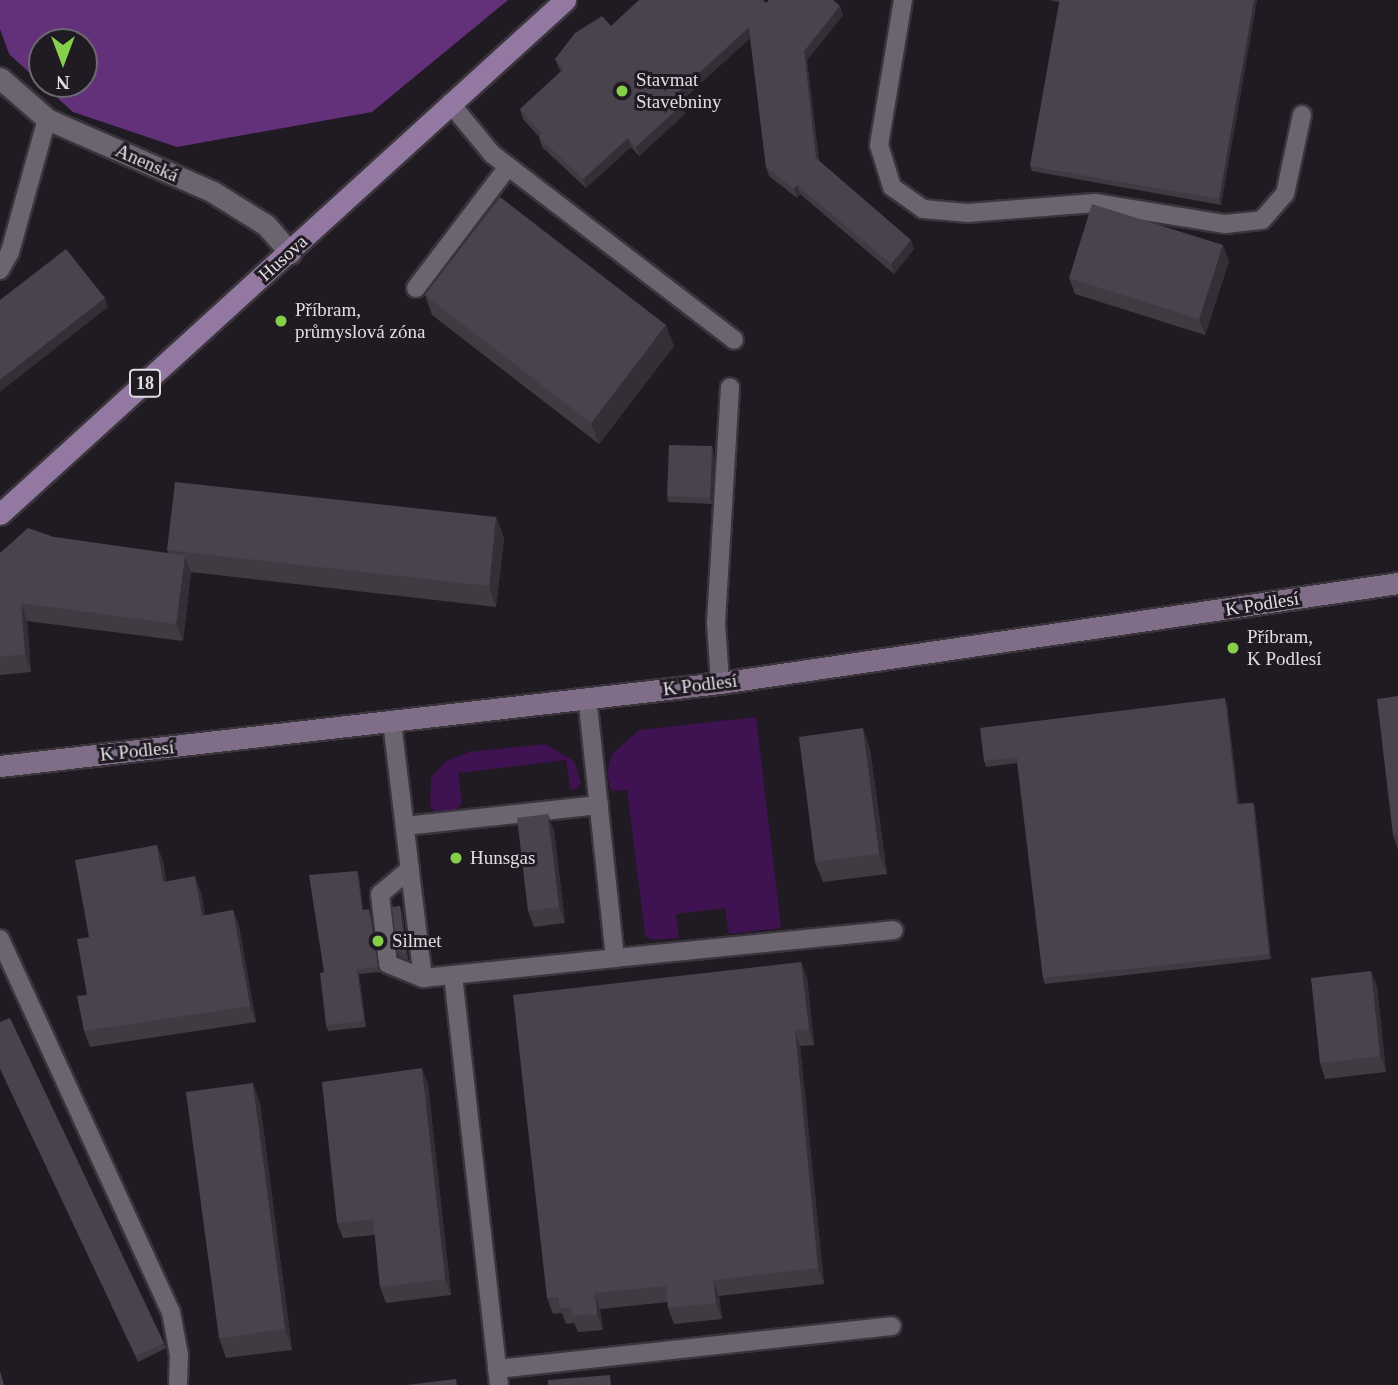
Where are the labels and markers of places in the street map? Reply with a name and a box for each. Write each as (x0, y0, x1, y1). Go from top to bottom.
place label: Stavmat Stavebniny (636, 69, 721, 113)
marker: Stavmat Stavebniny (614, 83, 630, 99)
place label: Příbram, průmyslová zóna (295, 299, 425, 343)
marker: Příbram, průmyslová zóna (273, 313, 289, 329)
place label: Příbram, K Podlesí (1247, 626, 1321, 670)
marker: Příbram, K Podlesí (1225, 640, 1241, 656)
place label: Hunsgas (470, 847, 535, 869)
marker: Hunsgas (448, 850, 464, 866)
place label: Silmet (392, 930, 442, 952)
marker: Silmet (370, 933, 386, 949)

